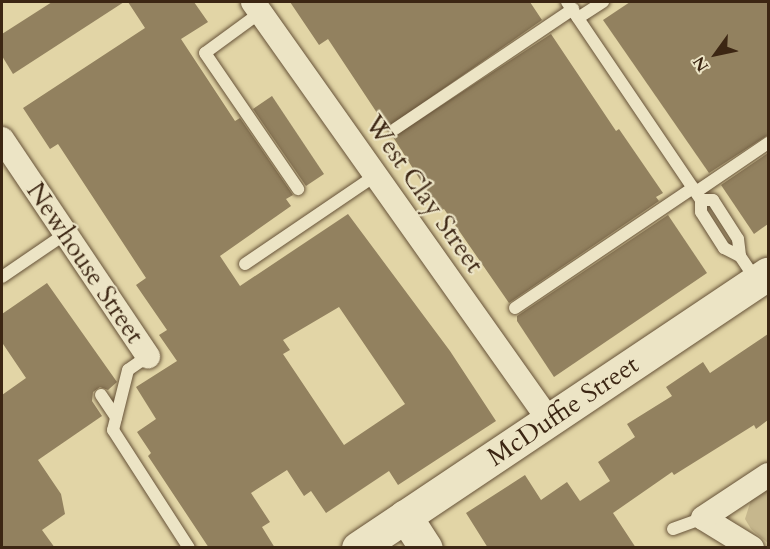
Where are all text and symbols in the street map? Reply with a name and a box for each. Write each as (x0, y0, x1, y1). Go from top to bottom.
north arrow (686, 24, 746, 84)
text: N (688, 52, 714, 76)
street label: West Clay Street (358, 109, 490, 279)
street label: Newhouse Street (20, 177, 150, 349)
street label: McDuffie Street (482, 349, 644, 473)

